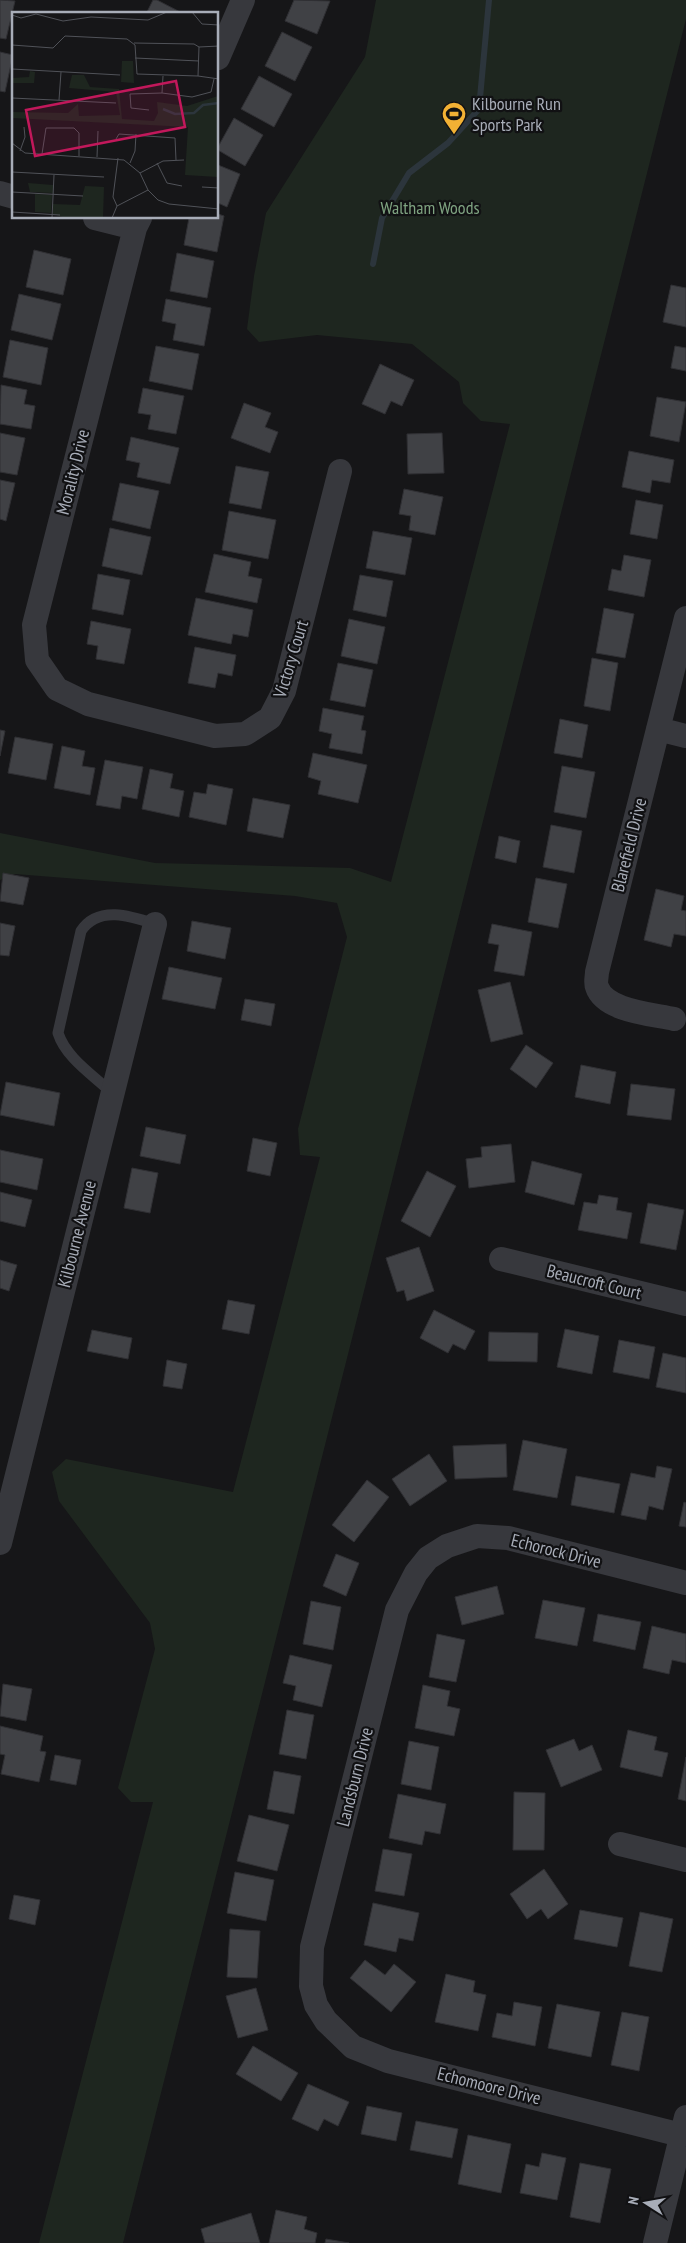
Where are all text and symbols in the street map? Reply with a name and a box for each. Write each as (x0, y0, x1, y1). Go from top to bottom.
inset map (12, 12, 219, 219)
place label: Kilbourne Run Sports Park (472, 92, 561, 136)
sports icon: Kilbourne Run Sports Park (441, 101, 467, 135)
park label: Waltham Woods (380, 196, 480, 219)
street label: Morality Drive (51, 427, 94, 517)
street label: Victory Court (268, 617, 313, 701)
street label: Blarefield Drive (606, 795, 651, 894)
street label: Kilbourne Avenue (52, 1178, 101, 1290)
street label: Beaucroft Court (544, 1259, 644, 1304)
street label: Echorock Drive (509, 1528, 604, 1573)
street label: Landsburn Drive (331, 1725, 378, 1829)
street label: Echomoore Drive (435, 2062, 543, 2109)
north arrow (621, 2178, 671, 2228)
text: N (624, 2195, 643, 2206)

